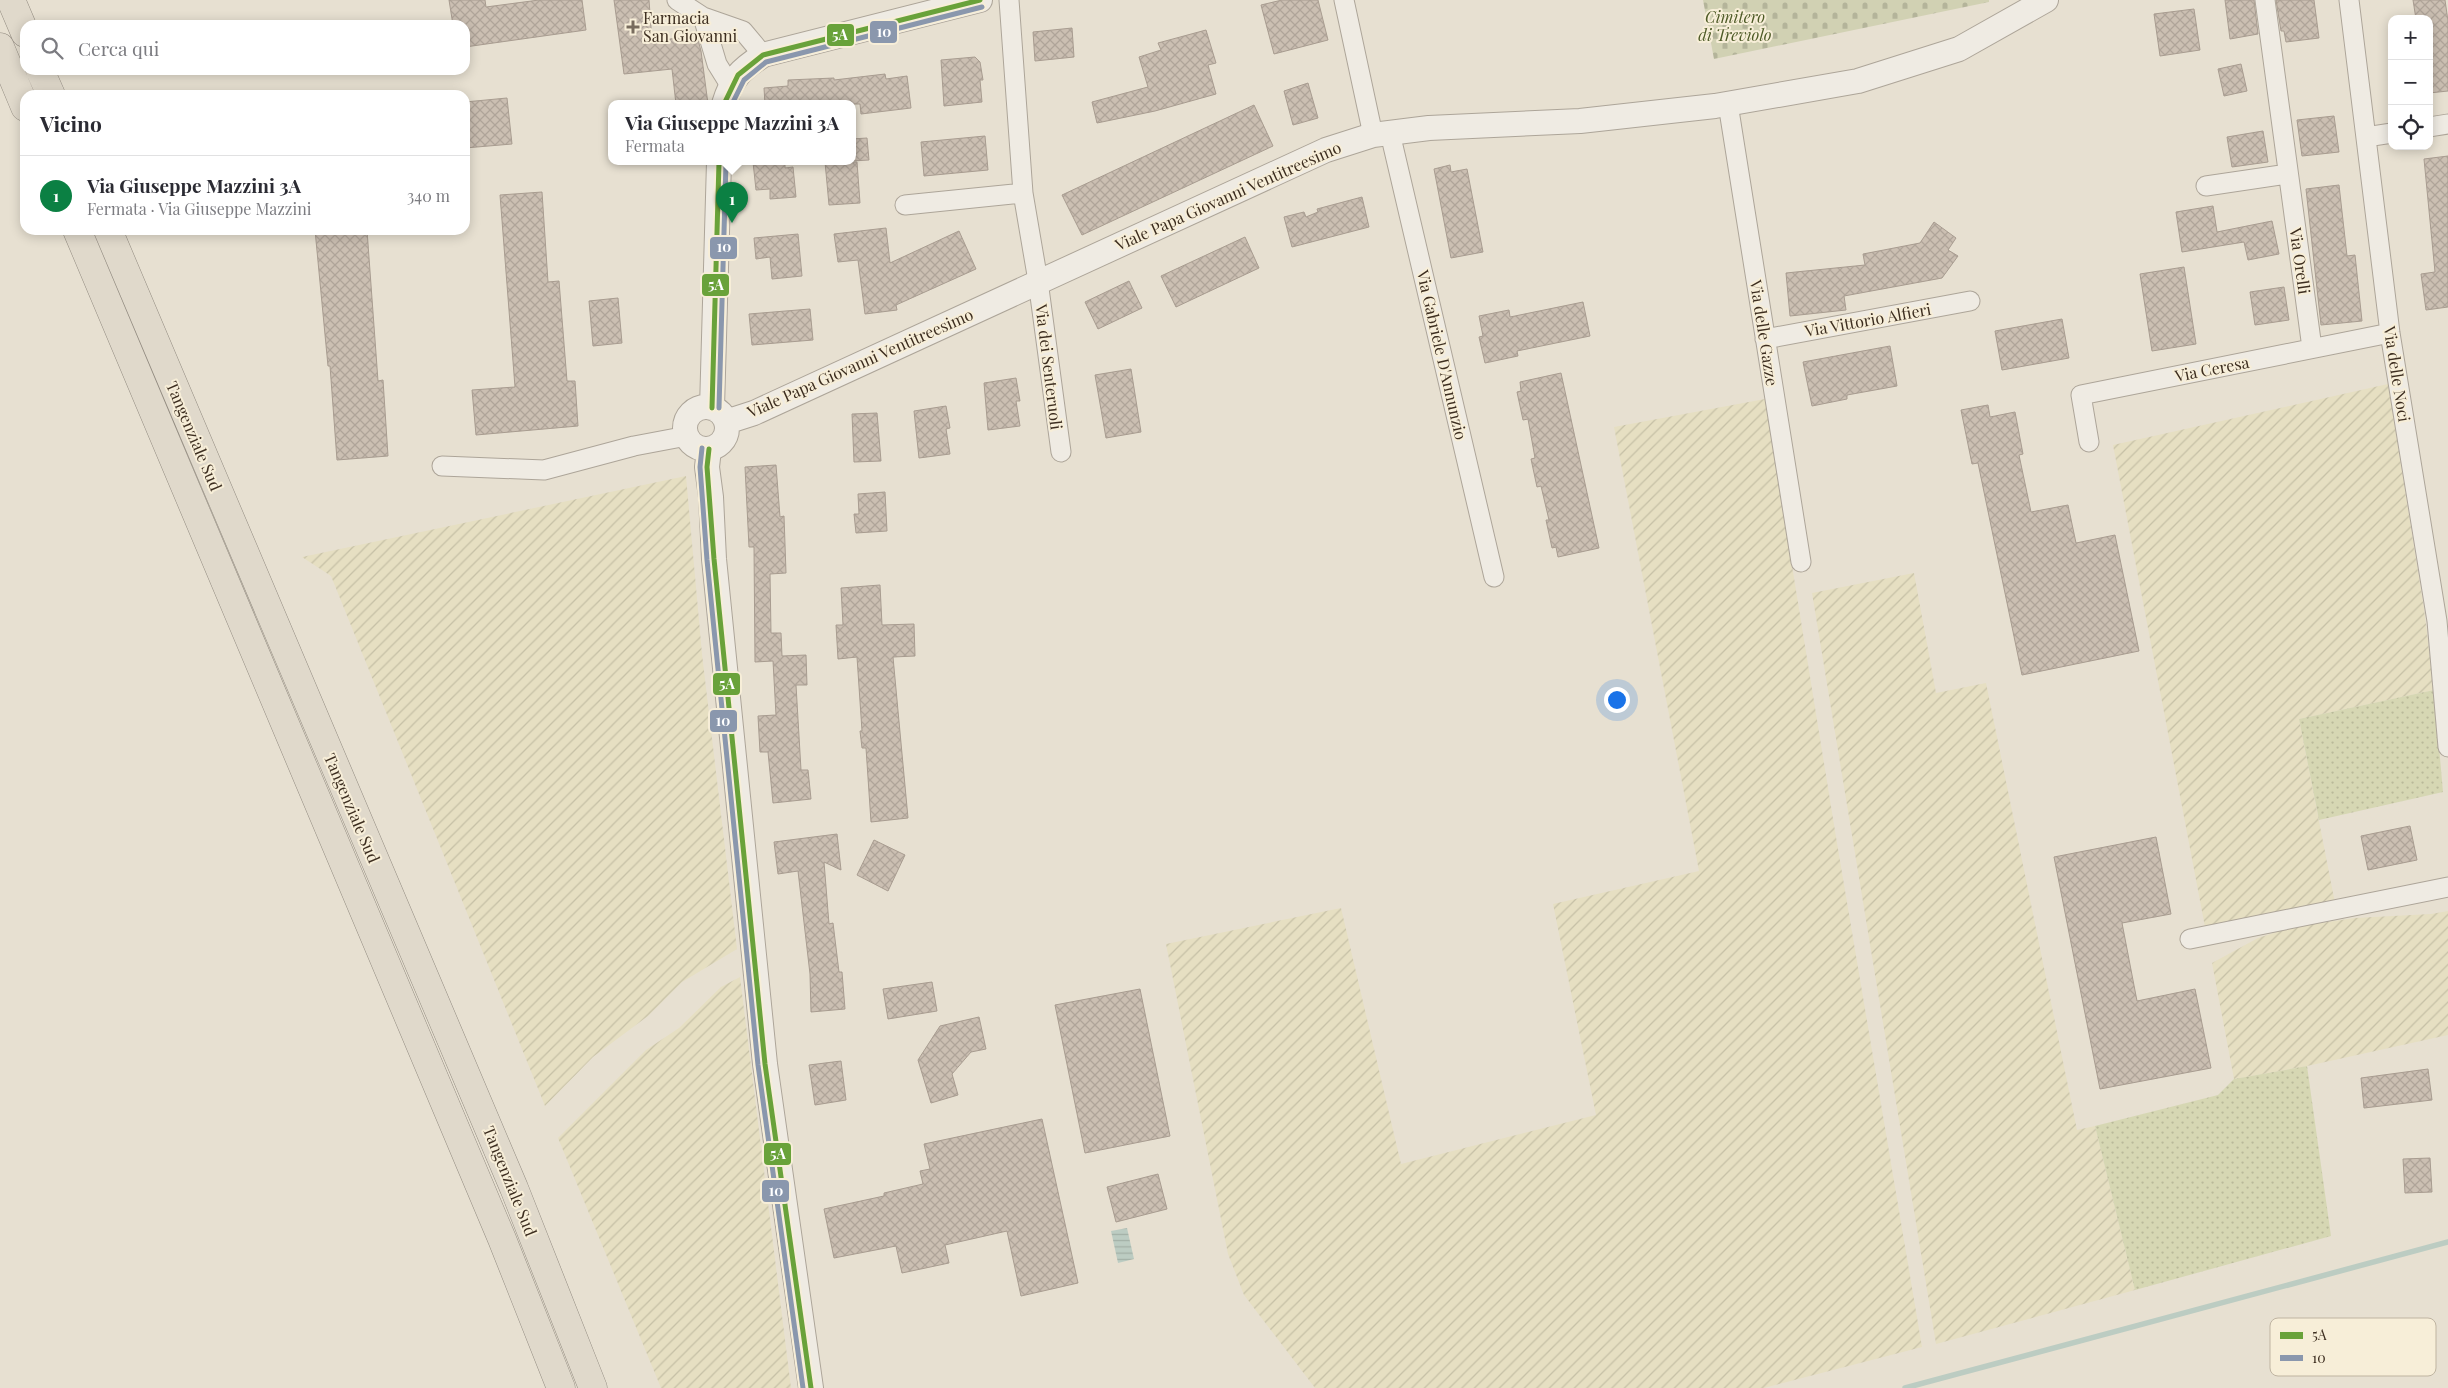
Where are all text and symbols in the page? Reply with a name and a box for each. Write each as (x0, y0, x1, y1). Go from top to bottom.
park label: Cimitero di Treviolo (1698, 6, 1772, 45)
place label: Farmacia San Giovanni (643, 7, 738, 46)
map controls (2388, 15, 2433, 150)
button: + (2388, 15, 2433, 60)
search box (20, 20, 470, 75)
line badge: 10 (869, 20, 898, 44)
marker: Farmacia San Giovanni (627, 21, 639, 33)
text: 10 (877, 22, 891, 41)
line badge: 5A (826, 23, 855, 47)
text: 5A (832, 25, 849, 44)
icon: search (38, 34, 66, 62)
text: Cerca qui (78, 35, 159, 61)
button: − (2388, 60, 2433, 105)
popup (608, 100, 856, 165)
button: locate (2388, 105, 2433, 150)
text: Vicino (40, 109, 102, 137)
text: Via Giuseppe Mazzini 3A (625, 109, 839, 135)
text: Fermata (625, 135, 685, 156)
street label: Viale Papa Giovanni Ventitreesimo (1111, 136, 1344, 255)
text: Via Giuseppe Mazzini 3A (87, 172, 301, 198)
pin: 1 (716, 182, 748, 223)
text: 1 (53, 185, 59, 206)
text: 340 m (407, 185, 450, 206)
text: Fermata · Via Giuseppe Mazzini (87, 198, 311, 219)
street label: Via Orelli (2285, 225, 2316, 296)
line badge: 10 (709, 236, 738, 260)
text: 10 (717, 237, 731, 256)
street label: Via Gabriele D'Annunzio (1413, 267, 1472, 442)
line badge: 5A (701, 273, 730, 297)
text: 5A (708, 275, 725, 294)
street label: Via delle Gazze (1746, 277, 1783, 387)
street label: Via Vittorio Alfieri (1802, 298, 1933, 341)
street label: Via dei Senteruoli (1031, 302, 1068, 431)
street label: Viale Papa Giovanni Ventitreesimo (743, 303, 976, 422)
street label: Via delle Noci (2379, 323, 2415, 424)
street label: Via Ceresa (2172, 351, 2251, 386)
street label: Tangenziale Sud (162, 378, 227, 494)
line badge: 5A (712, 672, 741, 696)
text: 5A (719, 674, 736, 693)
your location (1604, 687, 1630, 713)
line badge: 10 (709, 709, 738, 733)
text: 10 (716, 711, 730, 730)
street label: Tangenziale Sud (320, 750, 385, 866)
street label: Tangenziale Sud (479, 1123, 542, 1239)
line badge: 5A (763, 1142, 792, 1166)
text: 5A (770, 1144, 787, 1163)
line badge: 10 (761, 1179, 790, 1203)
text: 10 (769, 1181, 783, 1200)
legend (2270, 1318, 2436, 1376)
text: 5A (2312, 1325, 2327, 1344)
text: 10 (2312, 1348, 2326, 1367)

